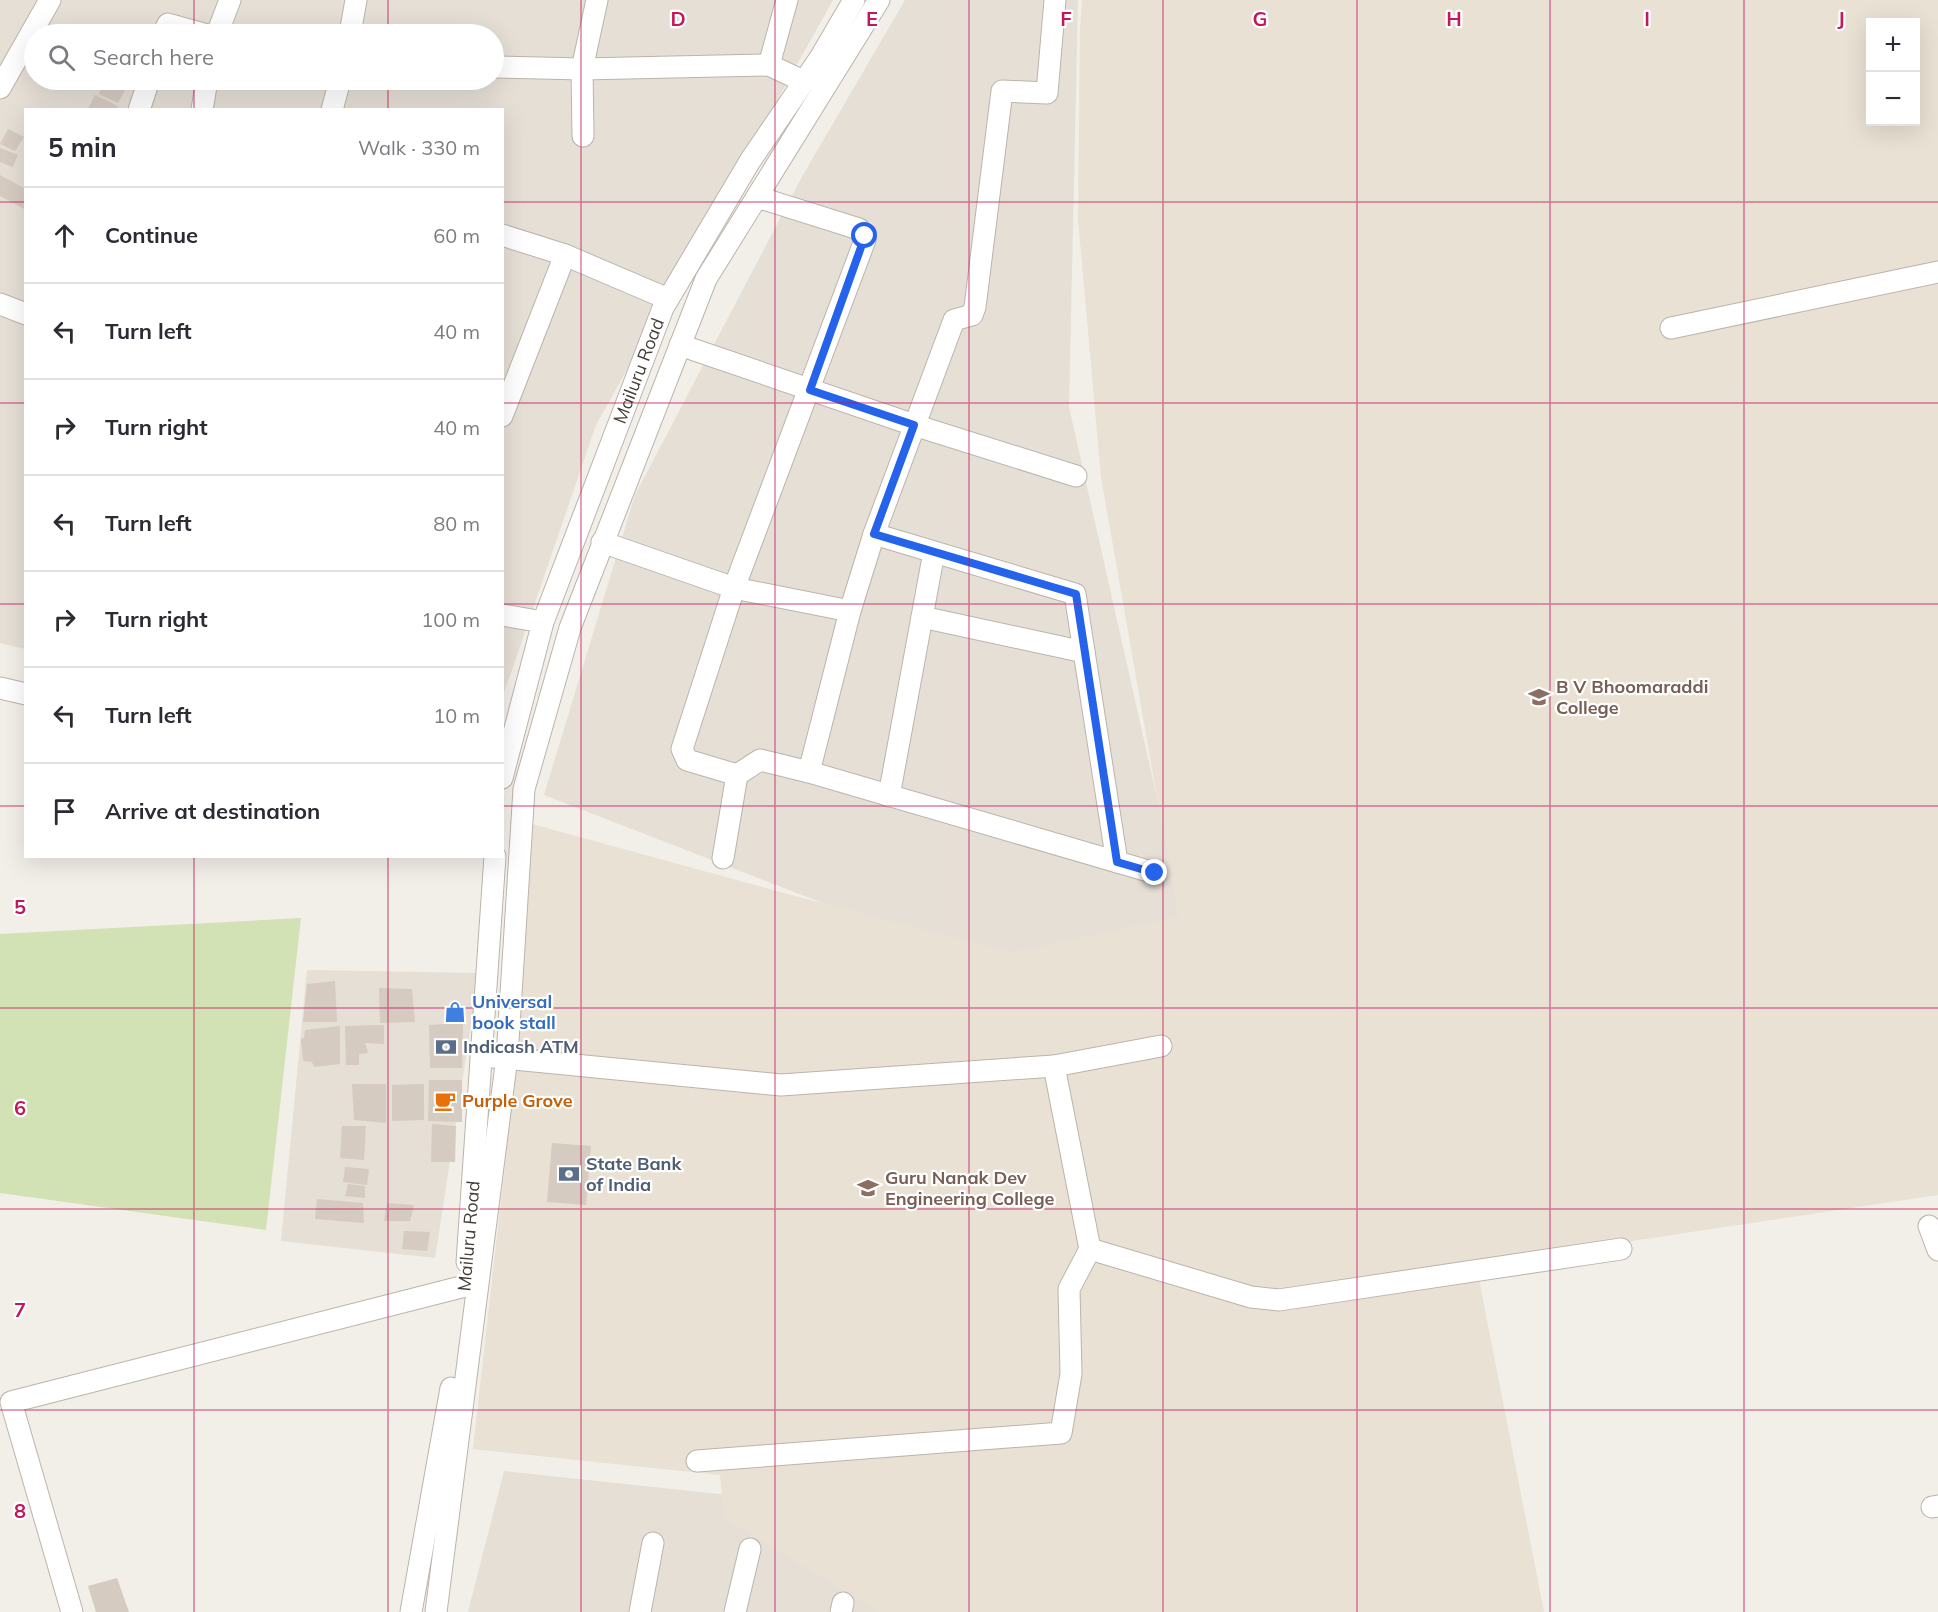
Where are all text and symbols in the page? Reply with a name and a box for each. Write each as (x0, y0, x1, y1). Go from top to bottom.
text: D (670, 6, 686, 31)
text: E (866, 6, 878, 31)
text: F (1060, 6, 1072, 31)
text: G (1253, 6, 1267, 31)
text: H (1446, 6, 1462, 31)
text: I (1644, 6, 1650, 31)
text: J (1837, 6, 1845, 31)
map controls (1866, 18, 1920, 126)
button: + (1866, 18, 1920, 72)
search box (24, 24, 504, 90)
icon: search (45, 41, 78, 74)
text: Search here (93, 43, 214, 71)
button: − (1866, 72, 1920, 126)
text: 5 min (48, 131, 117, 164)
text: Walk · 330 m (358, 135, 480, 160)
icon: ahead (48, 219, 81, 252)
text: Continue (105, 221, 198, 249)
route start (851, 222, 877, 248)
text: 60 m (433, 223, 480, 248)
icon: left (48, 315, 81, 348)
street label: Mailuru Road (608, 315, 669, 427)
text: Turn left (105, 317, 192, 345)
text: 40 m (433, 319, 480, 344)
icon: right (48, 411, 81, 444)
text: Turn right (105, 413, 208, 441)
text: 40 m (433, 415, 480, 440)
icon: left (48, 507, 81, 540)
text: Turn left (105, 509, 192, 537)
text: 80 m (433, 511, 480, 536)
icon: right (48, 603, 81, 636)
text: Turn right (105, 605, 208, 633)
text: 100 m (421, 607, 480, 632)
place label: B V Bhoomaraddi College (1556, 675, 1708, 719)
school or university icon: B V Bhoomaraddi College (1527, 685, 1551, 709)
icon: left (48, 699, 81, 732)
text: Turn left (105, 701, 192, 729)
text: 10 m (433, 703, 480, 728)
icon: arrive (48, 795, 81, 828)
text: Arrive at destination (105, 797, 320, 825)
route end (1141, 859, 1167, 885)
text: 5 (14, 894, 26, 919)
place label: Universal book stall (472, 990, 556, 1034)
shop icon: Universal book stall (443, 1000, 467, 1024)
bank icon: Indicash ATM (434, 1035, 458, 1059)
place label: Indicash ATM (463, 1035, 579, 1058)
cafe icon: Purple Grove (433, 1089, 457, 1113)
place label: Purple Grove (462, 1089, 573, 1112)
text: 6 (14, 1095, 26, 1120)
place label: State Bank of India (586, 1152, 682, 1196)
bank icon: State Bank of India (557, 1162, 581, 1186)
place label: Guru Nanak Dev Engineering College (885, 1166, 1055, 1210)
school or university icon: Guru Nanak Dev Engineering College (856, 1176, 880, 1200)
street label: Mailuru Road (452, 1180, 485, 1292)
text: 7 (14, 1297, 26, 1322)
text: 8 (14, 1498, 26, 1523)

